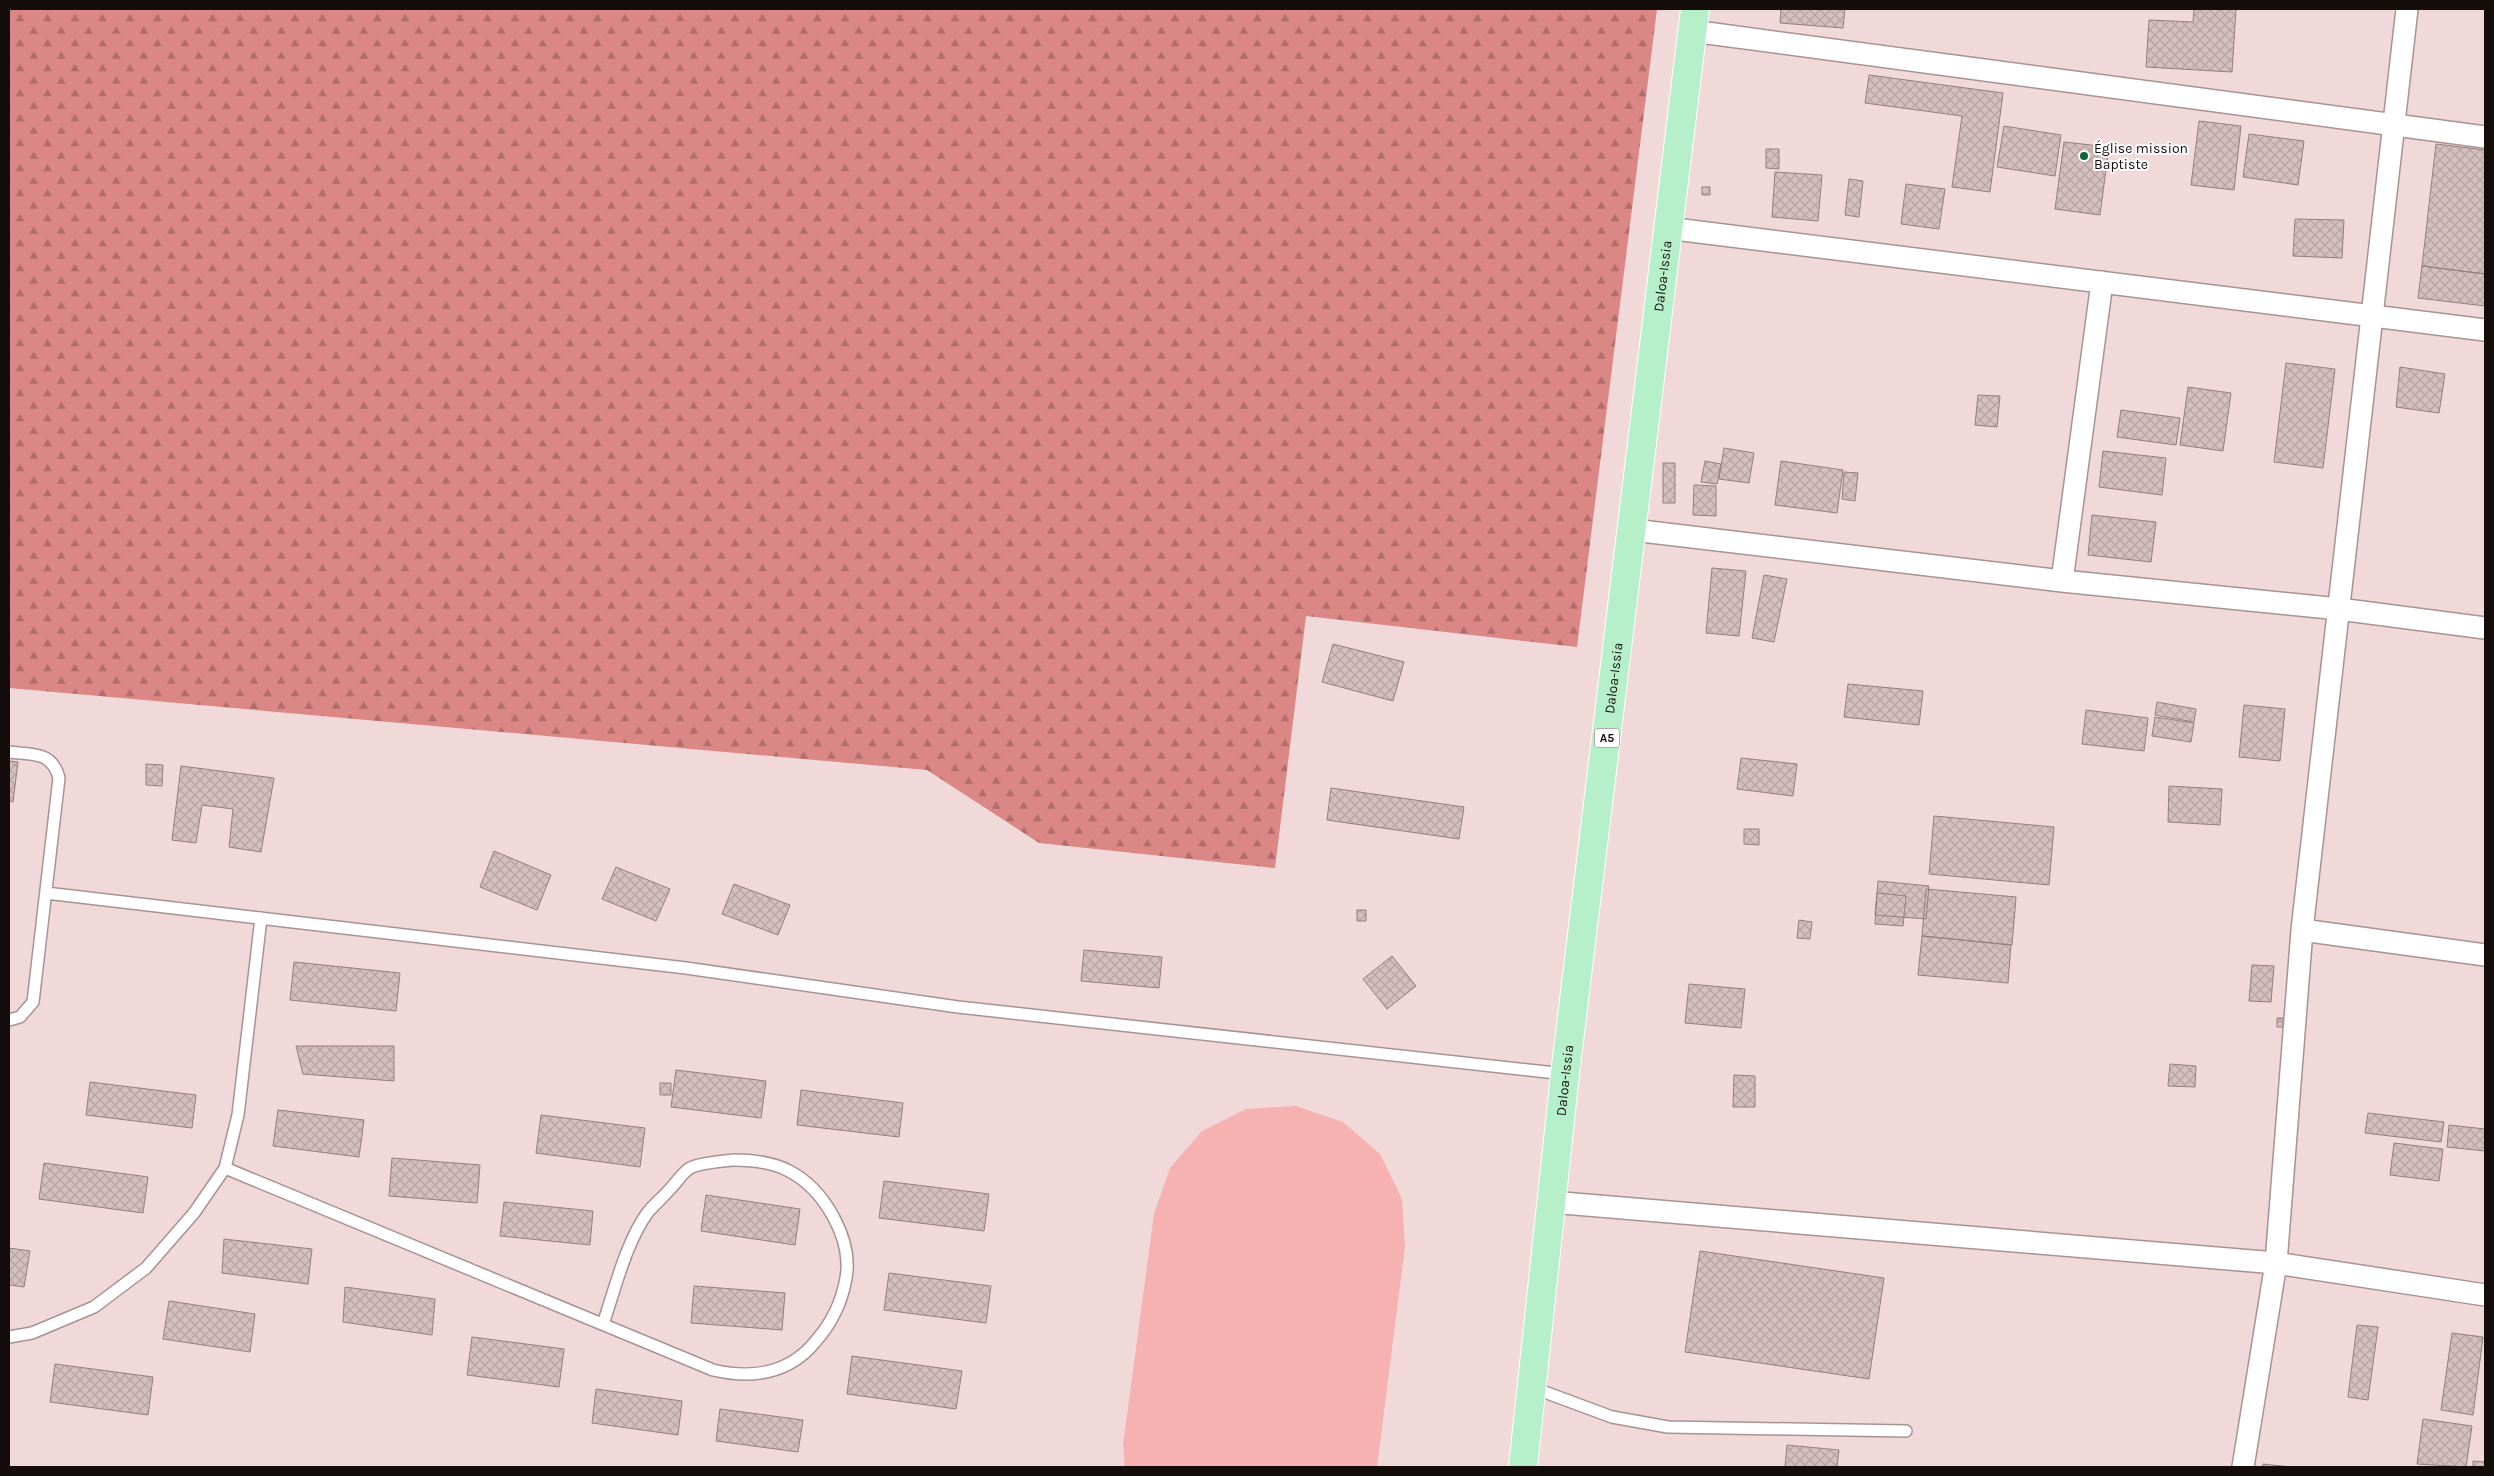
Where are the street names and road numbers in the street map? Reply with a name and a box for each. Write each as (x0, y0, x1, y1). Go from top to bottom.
street label: Daloa-Issia (1650, 240, 1675, 313)
street label: Daloa-Issia (1601, 642, 1626, 715)
road number: A5 (1594, 728, 1620, 748)
street label: Daloa-Issia (1552, 1044, 1577, 1117)

